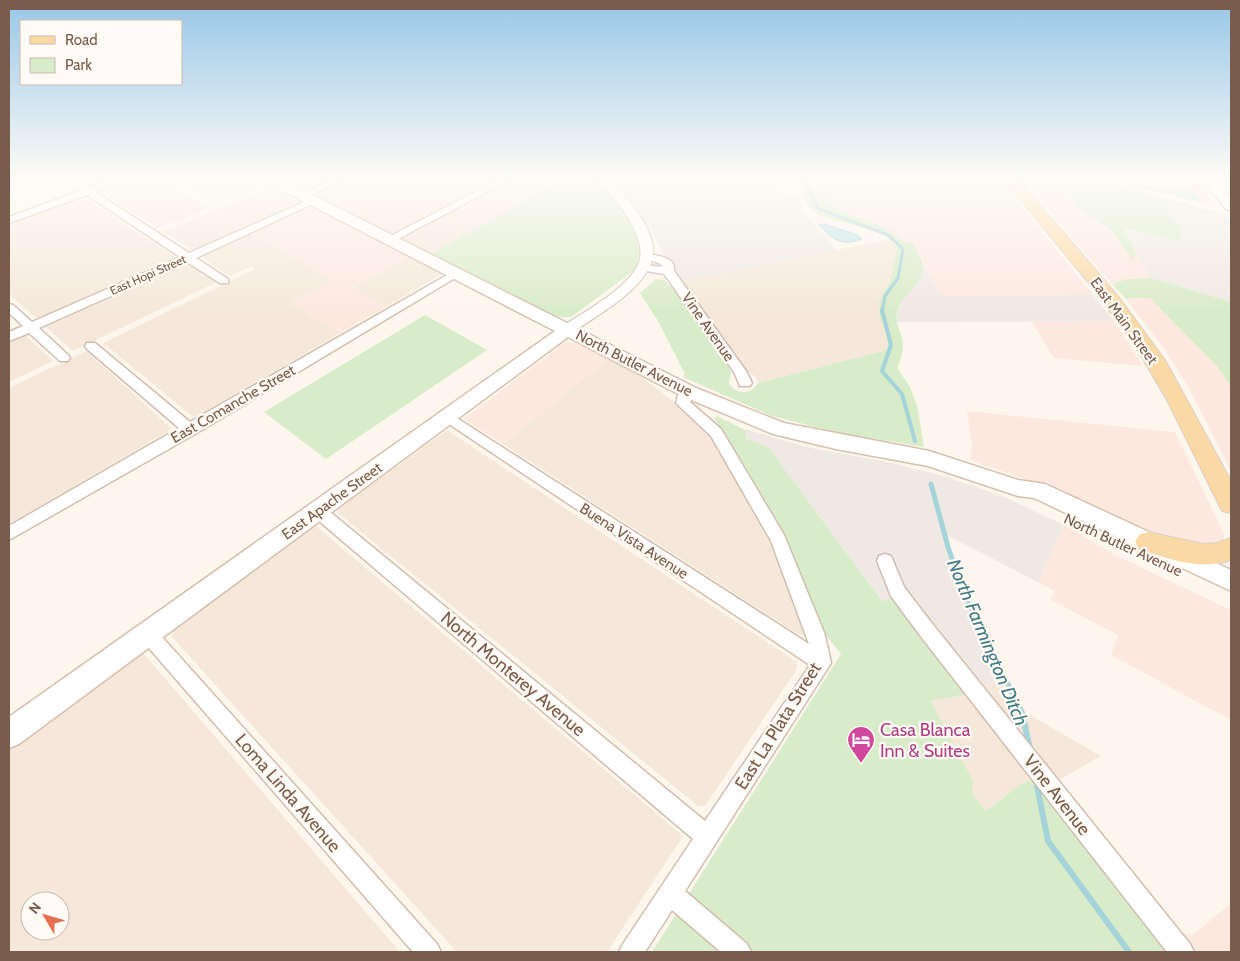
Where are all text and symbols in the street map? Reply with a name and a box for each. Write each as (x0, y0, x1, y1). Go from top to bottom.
legend (20, 20, 182, 85)
text: Road (65, 31, 98, 49)
text: Park (65, 56, 92, 74)
street label: East Hopi Street (107, 251, 188, 298)
street label: East Main Street (1086, 274, 1162, 368)
street label: Vine Avenue (678, 289, 738, 365)
street label: North Butler Avenue (573, 326, 696, 400)
street label: East Comanche Street (168, 361, 298, 447)
street label: East Apache Street (278, 459, 386, 543)
street label: Buena Vista Avenue (576, 499, 692, 583)
street label: North Butler Avenue (1061, 510, 1185, 580)
water label: North Farmington Ditch (942, 555, 1033, 729)
street label: North Monterey Avenue (436, 607, 590, 741)
street label: East La Plata Street (730, 658, 826, 794)
place label: Casa Blanca Inn & Suites (880, 719, 971, 762)
hotel icon: Casa Blanca Inn & Suites (846, 725, 876, 764)
street label: Loma Linda Avenue (231, 729, 345, 857)
street label: Vine Avenue (1019, 750, 1095, 840)
north arrow (20, 891, 70, 941)
text: N (25, 899, 45, 917)

